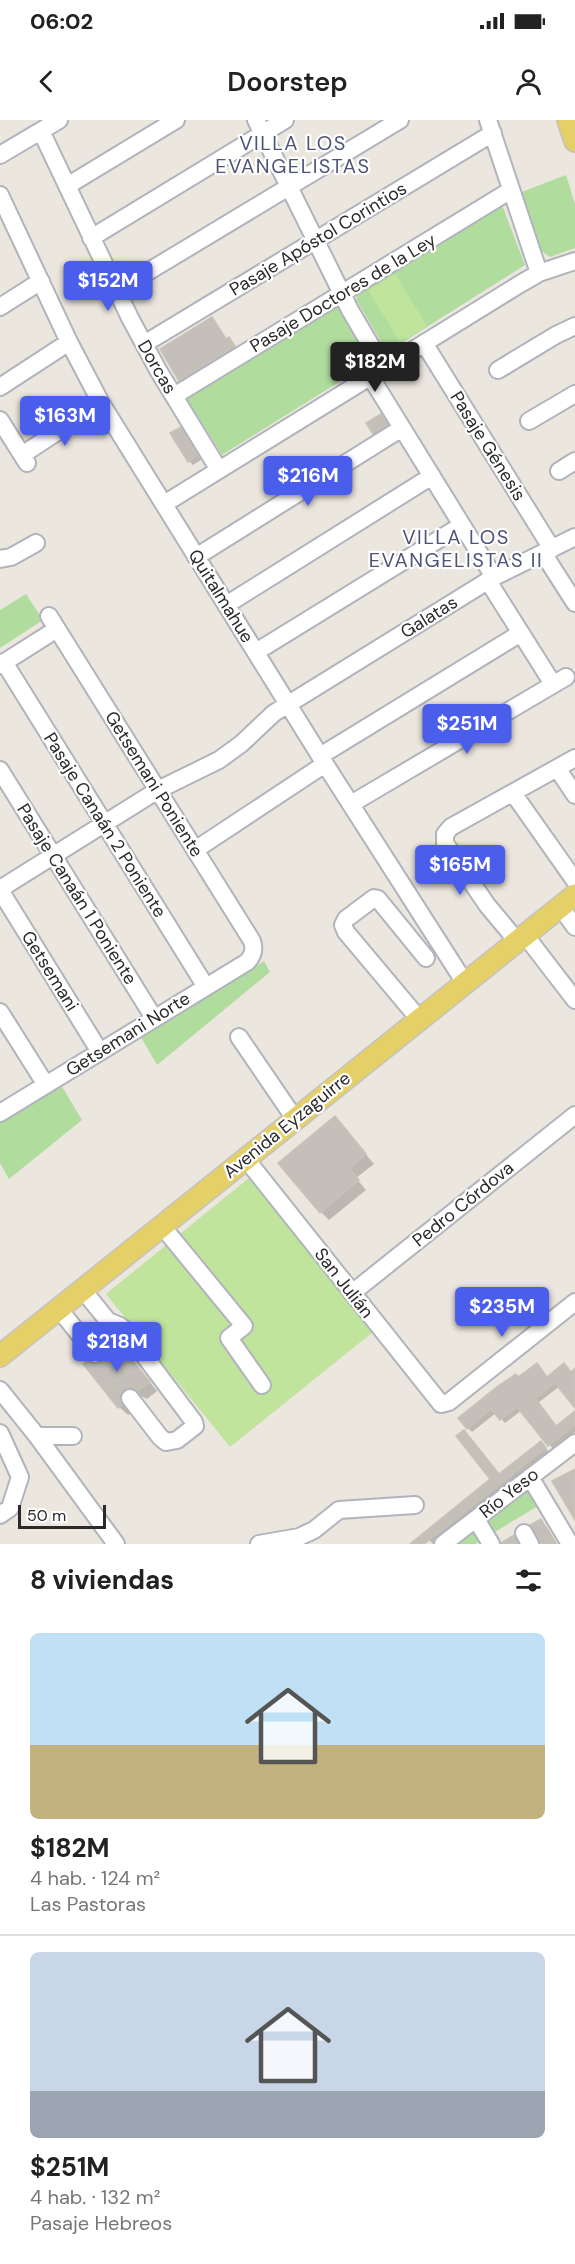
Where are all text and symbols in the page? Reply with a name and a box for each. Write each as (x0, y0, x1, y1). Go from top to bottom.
text: 06:02 (30, 7, 93, 36)
text: Doorstep (227, 64, 348, 99)
icon: back (30, 65, 63, 98)
icon: person (512, 65, 545, 98)
district label: VILLA LOS EVANGELISTAS (215, 130, 371, 179)
street label: Pasaje Apóstol Corintios (225, 176, 411, 302)
street label: Pasaje Doctores de la Ley (246, 228, 440, 358)
pin: $152M (66, 261, 150, 312)
text: $152M (78, 267, 138, 293)
street label: Dorcas (132, 336, 182, 398)
pin: $182M (333, 342, 417, 393)
text: $182M (344, 348, 406, 374)
street label: Pasaje Génesis (445, 387, 531, 505)
pin: $163M (23, 396, 107, 447)
text: $163M (34, 402, 96, 428)
pin: $216M (266, 456, 350, 507)
text: $216M (277, 462, 339, 488)
district label: VILLA LOS EVANGELISTAS II (369, 524, 543, 573)
street label: Quitalmahue (183, 545, 259, 647)
street label: Galatas (396, 590, 462, 644)
pin: $251M (425, 704, 509, 755)
street label: Getsemani Poniente (99, 706, 209, 862)
text: $251M (436, 710, 498, 736)
street label: Pasaje Canaán 2 Poniente (38, 728, 172, 922)
street label: Pasaje Canaán 1 Poniente (11, 799, 143, 989)
pin: $165M (418, 845, 502, 896)
text: $165M (429, 851, 491, 877)
street label: Getsemani (16, 926, 84, 1016)
street label: Getsemani Norte (61, 986, 195, 1082)
street label: Avenida Eyzaguirre (218, 1066, 356, 1184)
street label: Pedro Córdova (407, 1156, 519, 1252)
street label: San Julián (309, 1243, 379, 1323)
pin: $235M (460, 1287, 544, 1338)
text: $235M (469, 1293, 535, 1319)
pin: $218M (75, 1322, 159, 1373)
text: $218M (86, 1328, 148, 1354)
street label: Río Yeso (474, 1462, 544, 1524)
scale bar (18, 1502, 106, 1530)
text: 50 m (27, 1505, 66, 1526)
text: 8 viviendas (30, 1563, 174, 1597)
icon: filters (512, 1564, 545, 1597)
icon: home (234, 1672, 342, 1780)
text: $182M (30, 1831, 109, 1865)
text: 4 hab. · 124 m² (30, 1865, 160, 1891)
text: Las Pastoras (30, 1891, 146, 1917)
icon: home (234, 1991, 342, 2099)
text: $251M (30, 2150, 109, 2184)
text: 4 hab. · 132 m² (30, 2184, 160, 2210)
text: Pasaje Hebreos (30, 2210, 172, 2236)

